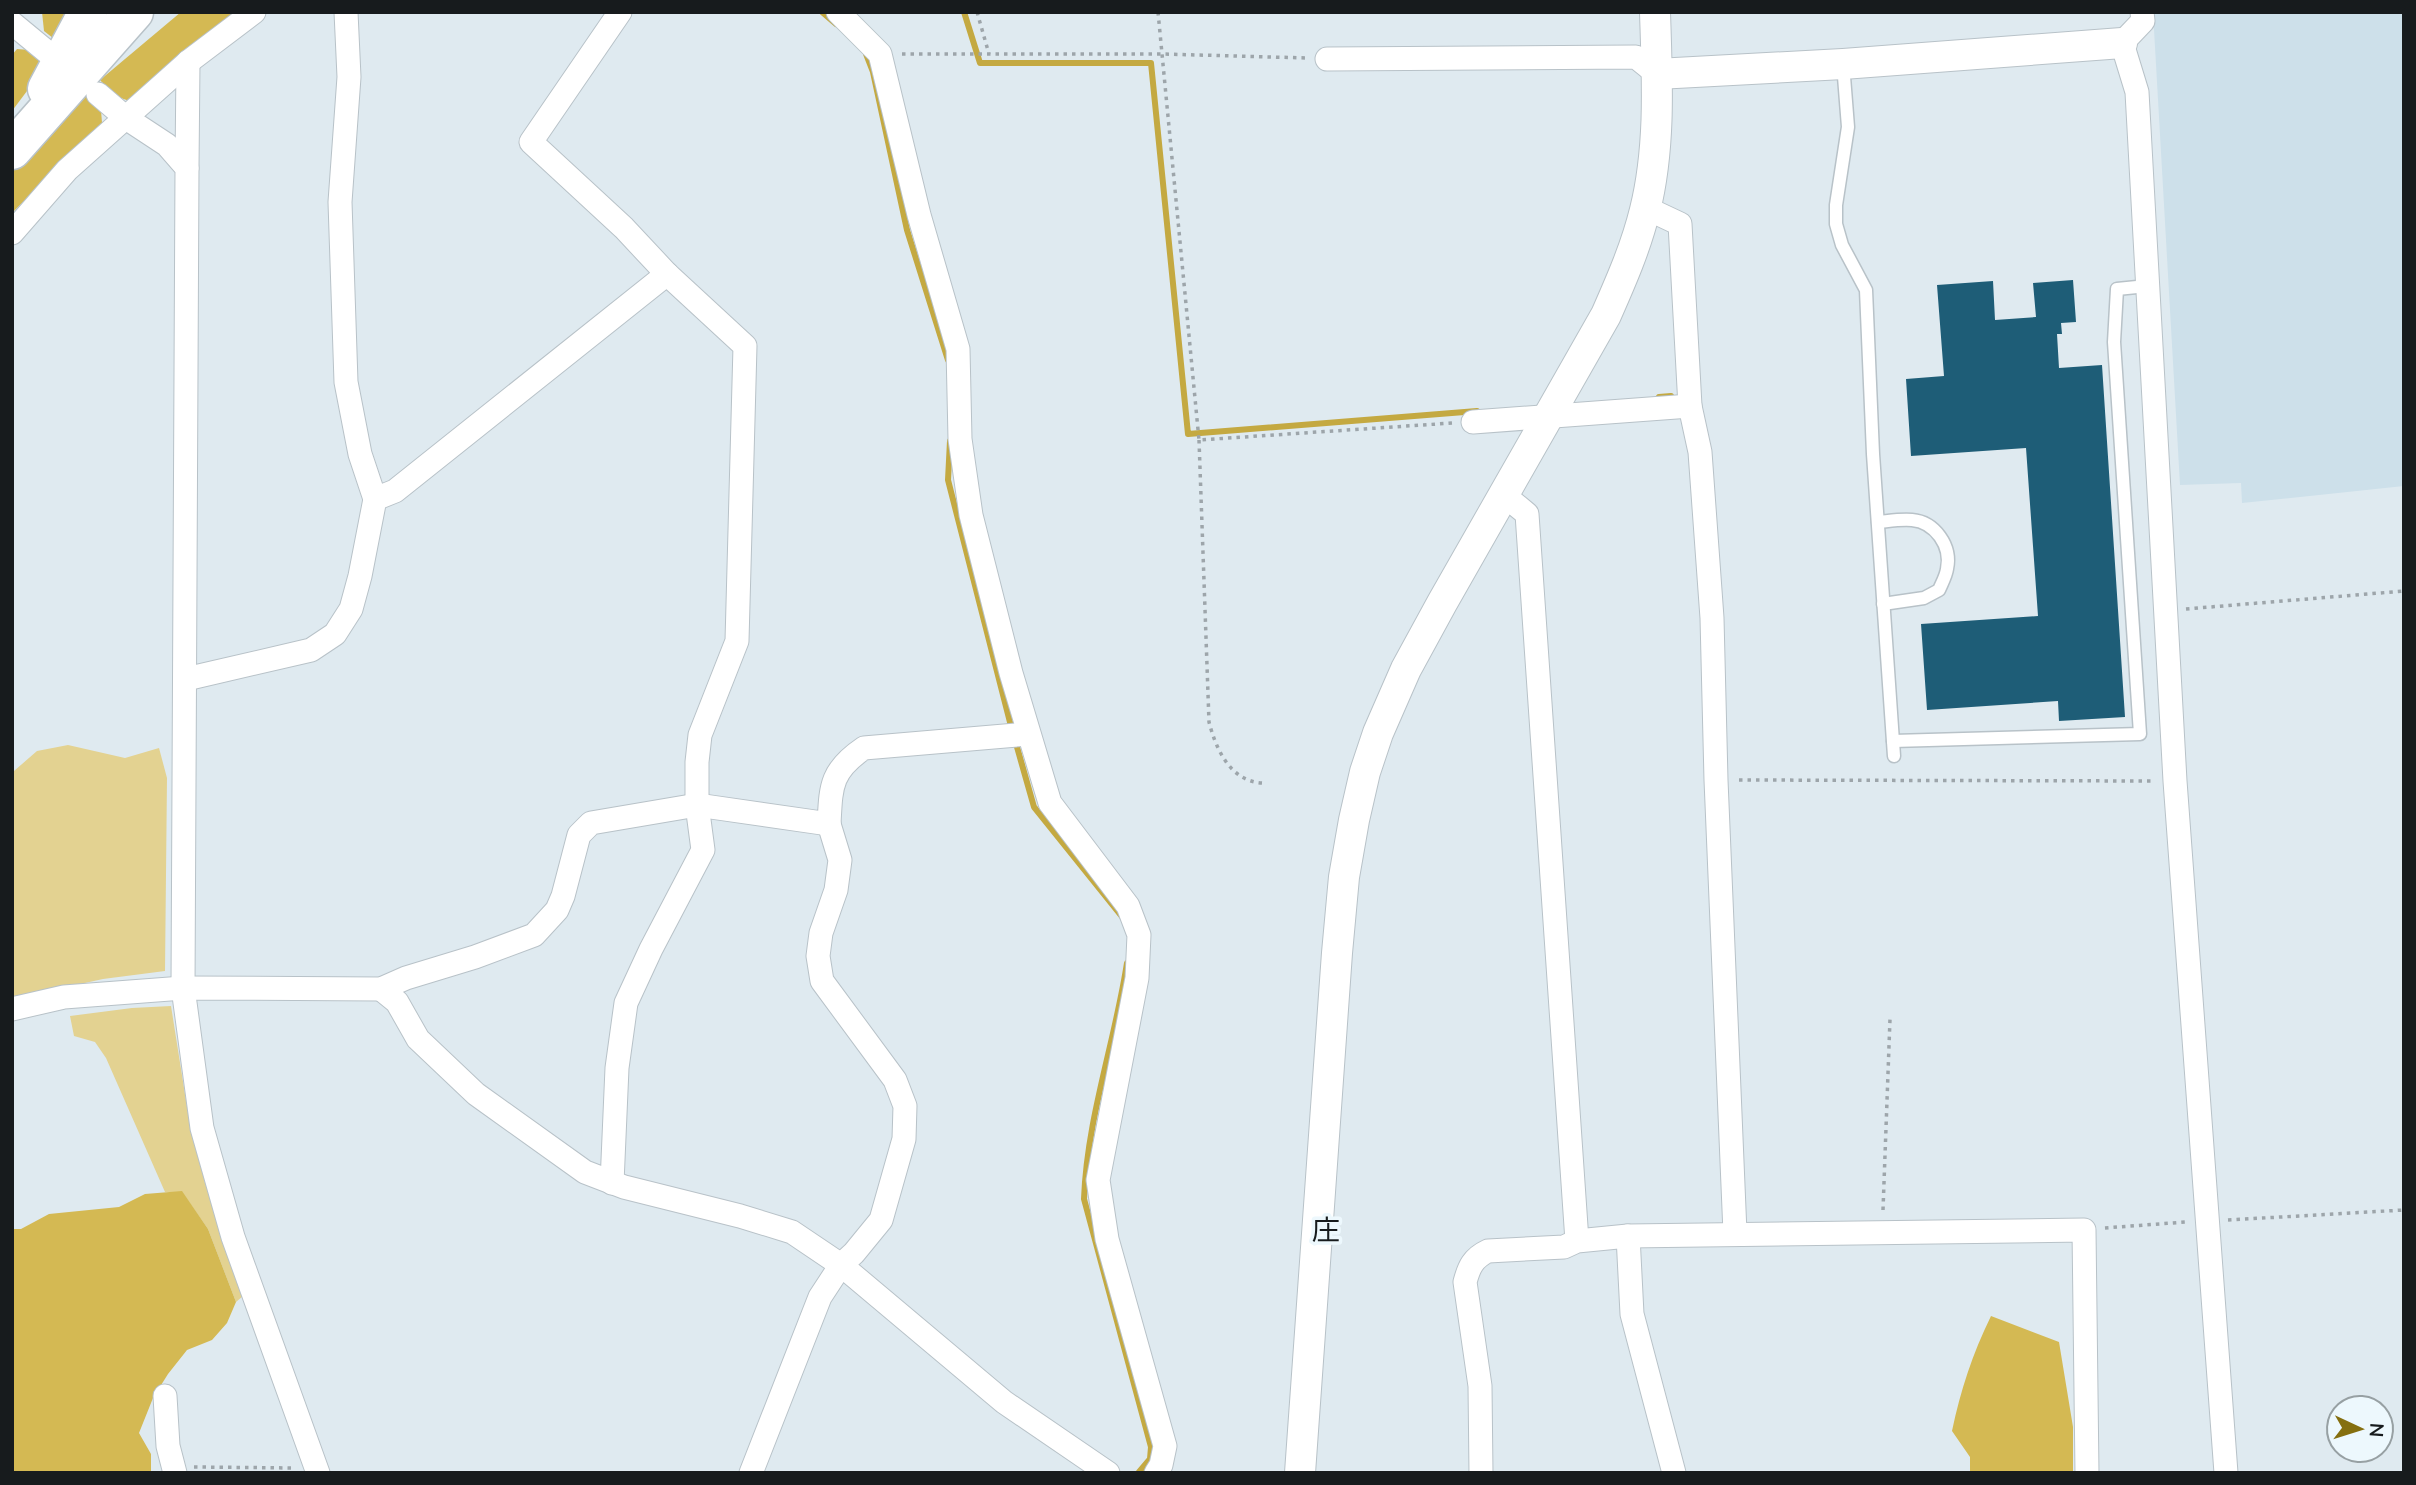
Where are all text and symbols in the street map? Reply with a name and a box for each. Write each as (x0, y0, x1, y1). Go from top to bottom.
district label: 庄 (1312, 1212, 1340, 1250)
north arrow (2325, 1394, 2395, 1464)
text: N (2362, 1422, 2389, 1438)

